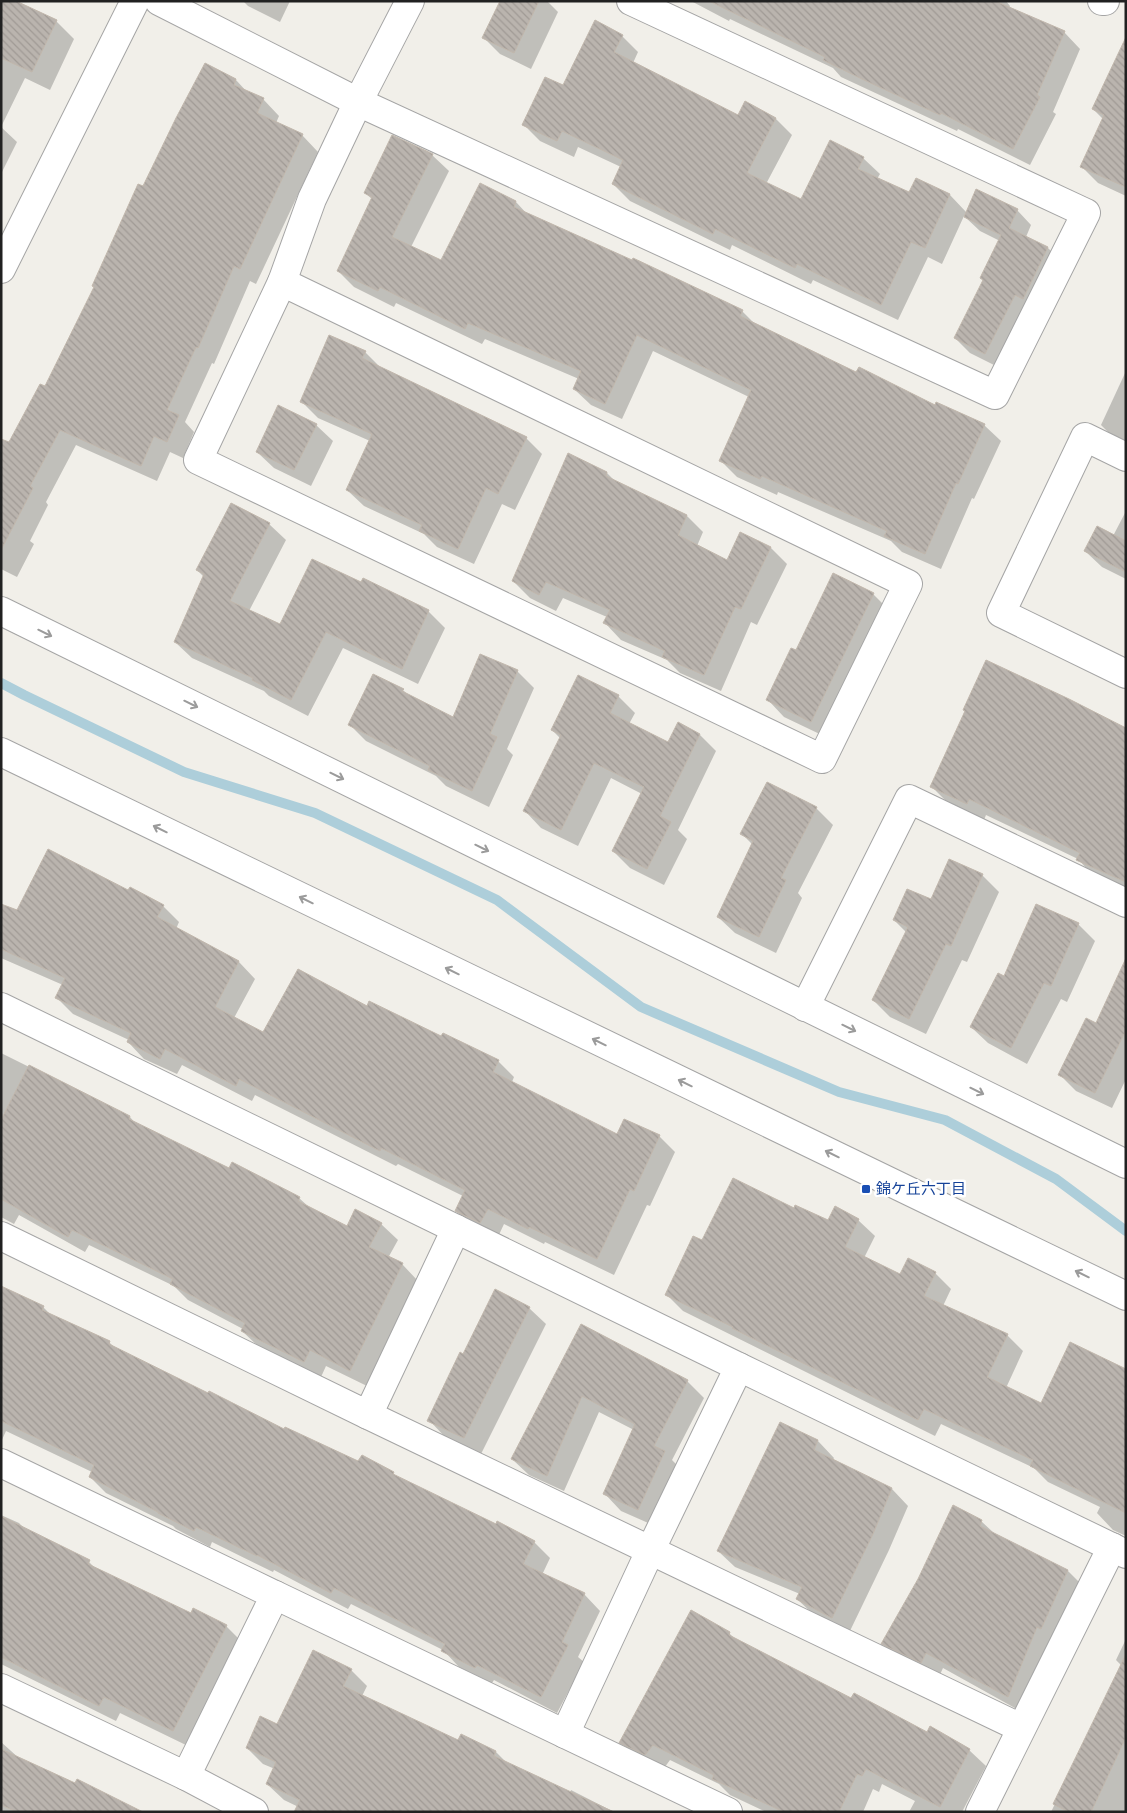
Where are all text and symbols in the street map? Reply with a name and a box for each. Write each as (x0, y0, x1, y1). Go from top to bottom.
one-way arrow (37, 628, 52, 638)
one-way arrow (183, 700, 198, 709)
one-way arrow (329, 771, 344, 781)
one-way arrow (153, 824, 168, 833)
one-way arrow (475, 843, 490, 853)
one-way arrow (299, 895, 314, 904)
one-way arrow (445, 966, 460, 975)
one-way arrow (841, 1024, 856, 1033)
one-way arrow (591, 1036, 606, 1046)
one-way arrow (678, 1078, 693, 1088)
one-way arrow (969, 1087, 984, 1096)
one-way arrow (825, 1148, 840, 1158)
place label: 錦ケ丘六丁目 (876, 1178, 966, 1199)
marker: 錦ケ丘六丁目 (860, 1183, 872, 1195)
one-way arrow (1075, 1269, 1090, 1279)

